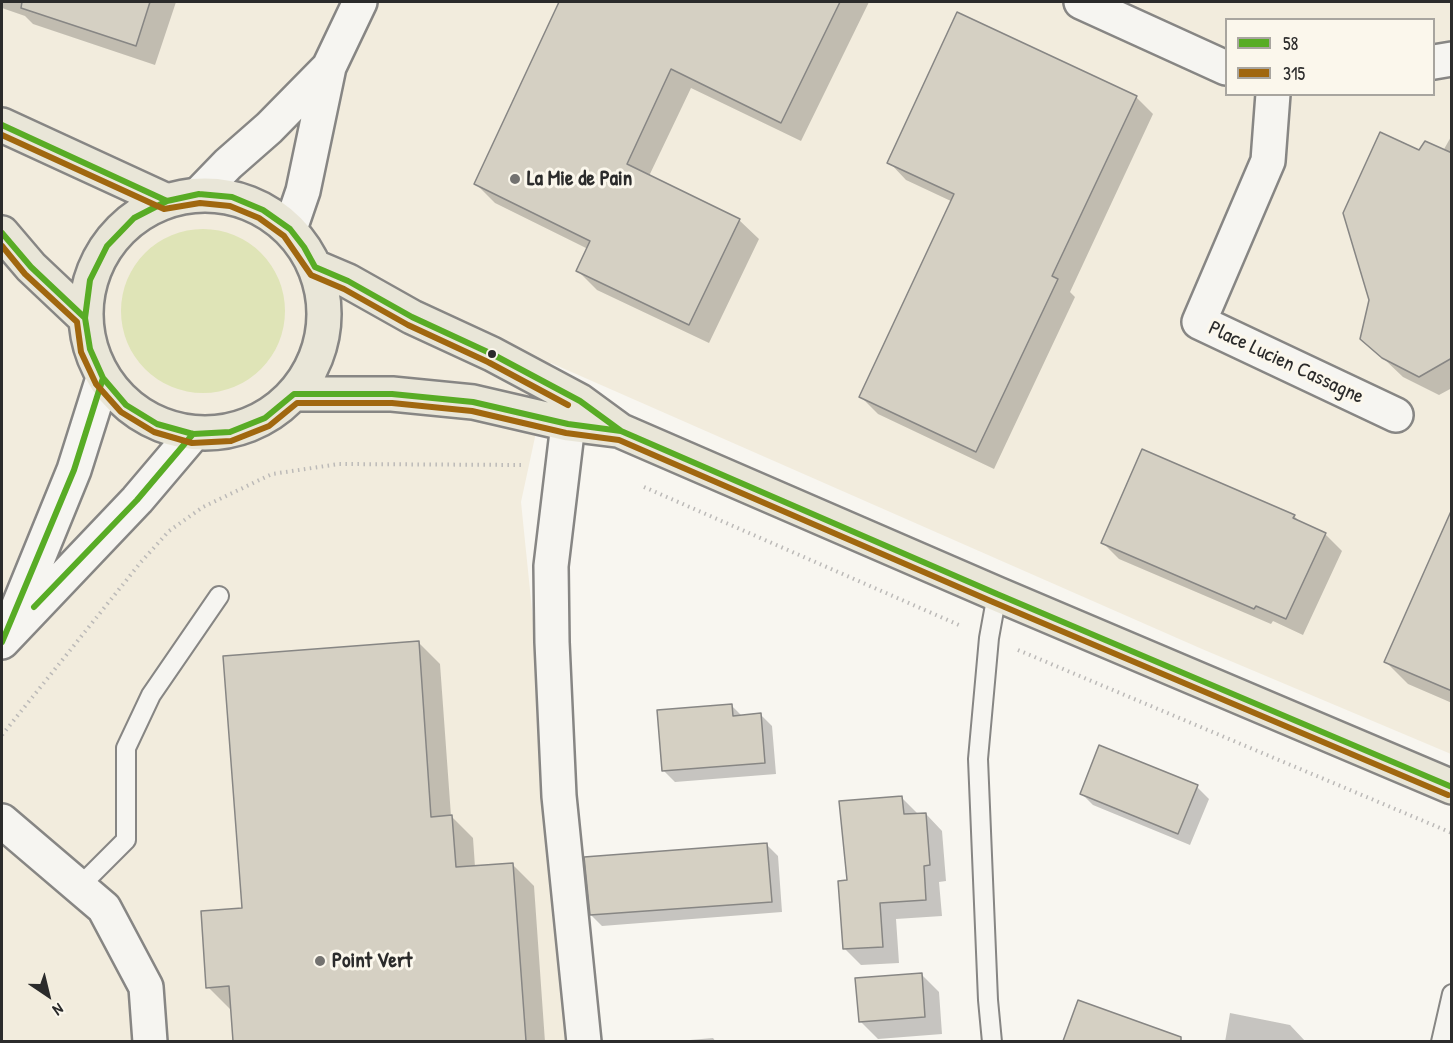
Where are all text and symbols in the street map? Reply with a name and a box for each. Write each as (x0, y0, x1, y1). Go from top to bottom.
legend (1225, 18, 1435, 96)
text: 58 (1283, 31, 1298, 56)
text: 315 (1283, 61, 1305, 86)
place label: La Mie de Pain (527, 166, 632, 192)
marker: La Mie de Pain (508, 172, 522, 186)
street label: Place Lucien Cassagne (1204, 316, 1368, 410)
unlabelled marker (486, 348, 498, 360)
place label: Point Vert (332, 948, 412, 974)
marker: Point Vert (313, 954, 327, 968)
north arrow (18, 965, 78, 1025)
text: N (49, 998, 68, 1021)

